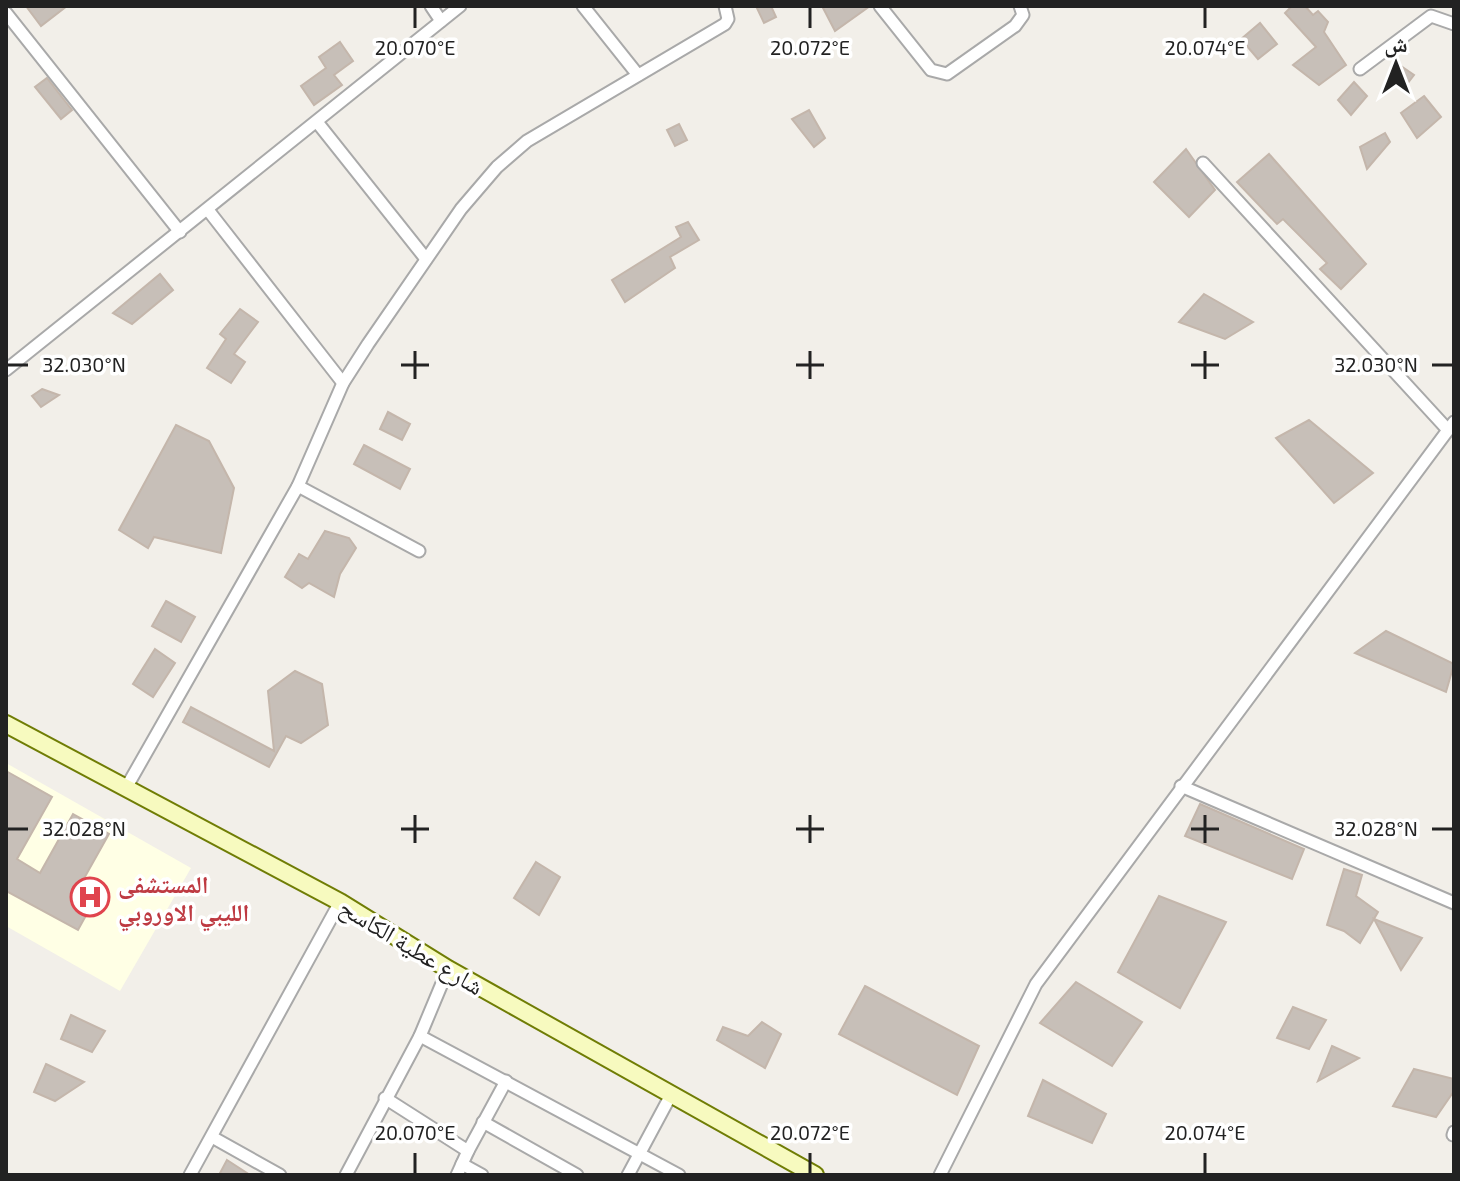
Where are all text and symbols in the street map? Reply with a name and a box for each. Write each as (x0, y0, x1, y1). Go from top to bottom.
north arrow (1356, 24, 1436, 104)
text: ش (1384, 30, 1408, 58)
text: 20.070°E (375, 35, 455, 59)
text: 20.072°E (770, 35, 850, 59)
text: 20.074°E (1165, 35, 1245, 59)
text: 32.030°N (42, 352, 126, 376)
text: 32.030°N (1334, 352, 1418, 376)
text: 32.028°N (42, 816, 126, 840)
text: 32.028°N (1334, 816, 1418, 840)
place label: المستشفی الليبي الاوروبي (118, 869, 249, 931)
hospital icon: المستشفی الليبي الاوروبي (69, 876, 111, 918)
street label: شارع عطية الكاسح (334, 892, 489, 1002)
text: 20.070°E (375, 1120, 455, 1144)
text: 20.072°E (770, 1120, 850, 1144)
text: 20.074°E (1165, 1120, 1245, 1144)

